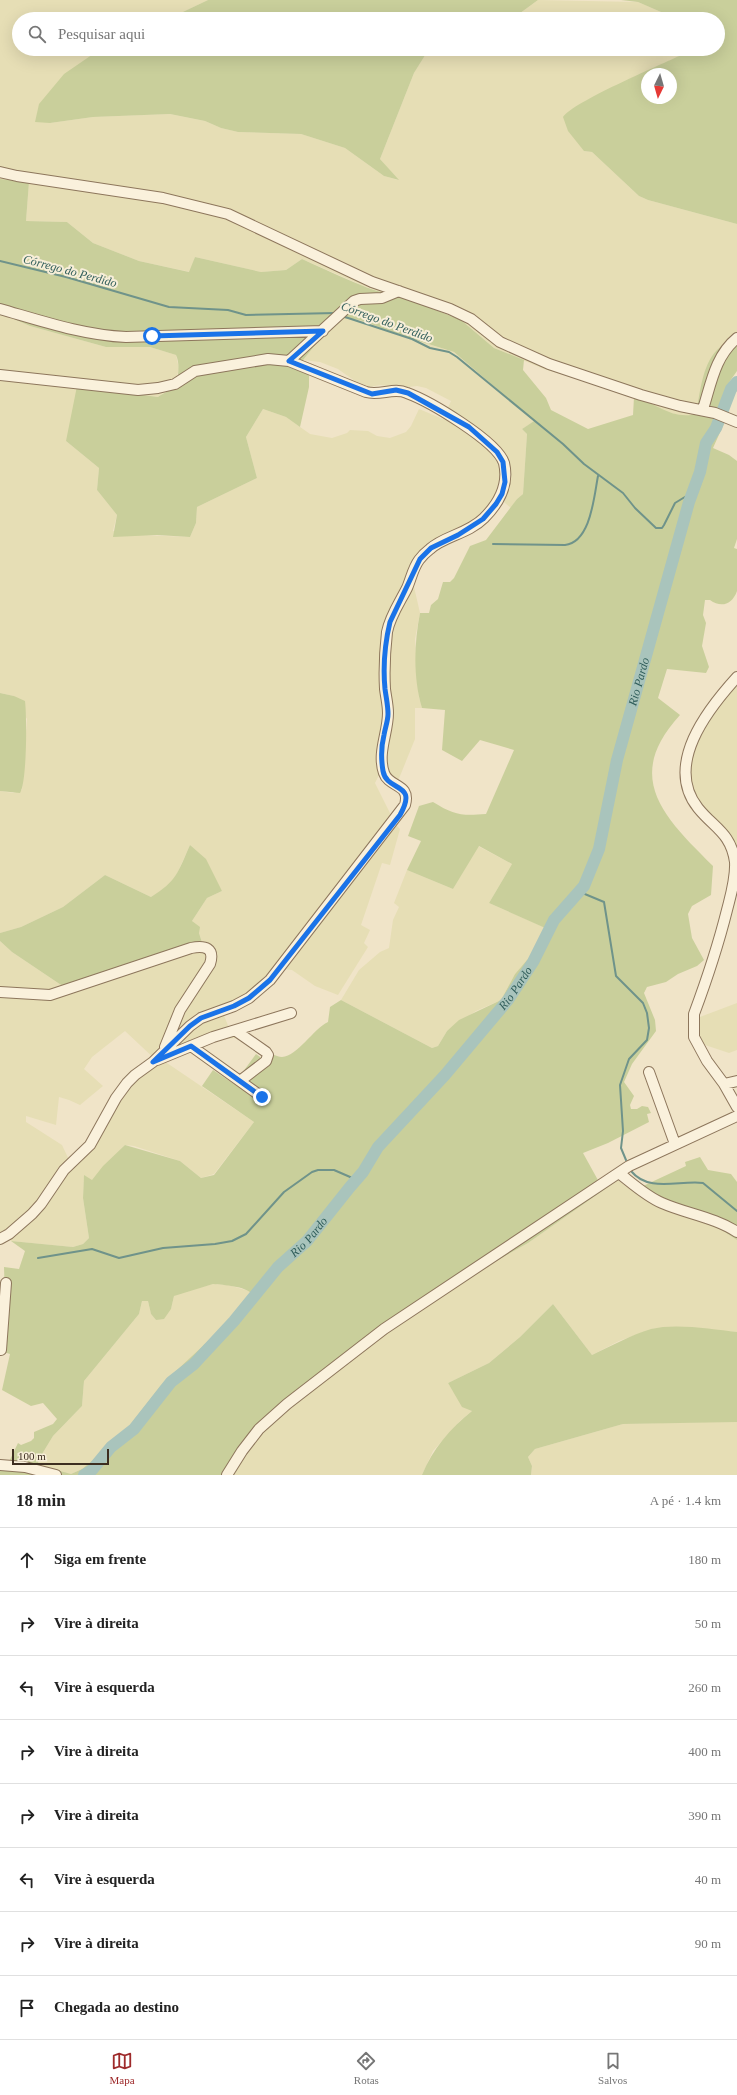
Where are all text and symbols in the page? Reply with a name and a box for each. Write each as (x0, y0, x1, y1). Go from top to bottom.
search box (12, 12, 725, 56)
icon: search (26, 23, 48, 45)
text: Pesquisar aqui (58, 26, 145, 42)
north arrow (641, 68, 677, 104)
water label: Córrego do Perdido (22, 252, 118, 290)
water label: Córrego do Perdido (339, 299, 435, 345)
route start (143, 327, 161, 345)
water label: Rio Pardo (625, 656, 652, 708)
water label: Rio Pardo (495, 964, 535, 1014)
route end (253, 1088, 271, 1106)
water label: Rio Pardo (286, 1214, 330, 1261)
scale bar (12, 1447, 109, 1466)
text: 100 m (18, 1450, 46, 1462)
text: 18 min (16, 1491, 66, 1510)
text: A pé · 1.4 km (650, 1493, 721, 1508)
icon: ahead (16, 1549, 38, 1571)
text: Siga em frente (54, 1551, 146, 1567)
text: 180 m (688, 1552, 721, 1567)
icon: right (16, 1613, 38, 1635)
text: Vire à direita (54, 1615, 139, 1631)
text: 50 m (695, 1616, 721, 1631)
icon: left (16, 1677, 38, 1699)
text: Vire à esquerda (54, 1679, 155, 1695)
text: 260 m (688, 1680, 721, 1695)
icon: right (16, 1741, 38, 1763)
text: Vire à direita (54, 1743, 139, 1759)
text: 400 m (688, 1744, 721, 1759)
icon: right (16, 1805, 38, 1827)
text: Vire à direita (54, 1807, 139, 1823)
text: 390 m (688, 1808, 721, 1823)
icon: left (16, 1869, 38, 1891)
text: Vire à esquerda (54, 1871, 155, 1887)
text: 40 m (695, 1872, 721, 1887)
icon: right (16, 1933, 38, 1955)
text: Vire à direita (54, 1935, 139, 1951)
text: 90 m (695, 1936, 721, 1951)
icon: arrive (16, 1997, 38, 2019)
text: Chegada ao destino (54, 1999, 179, 2015)
tab: Mapa (110, 2050, 135, 2086)
tab: Rotas (354, 2050, 379, 2086)
tab: Salvos (598, 2050, 627, 2086)

